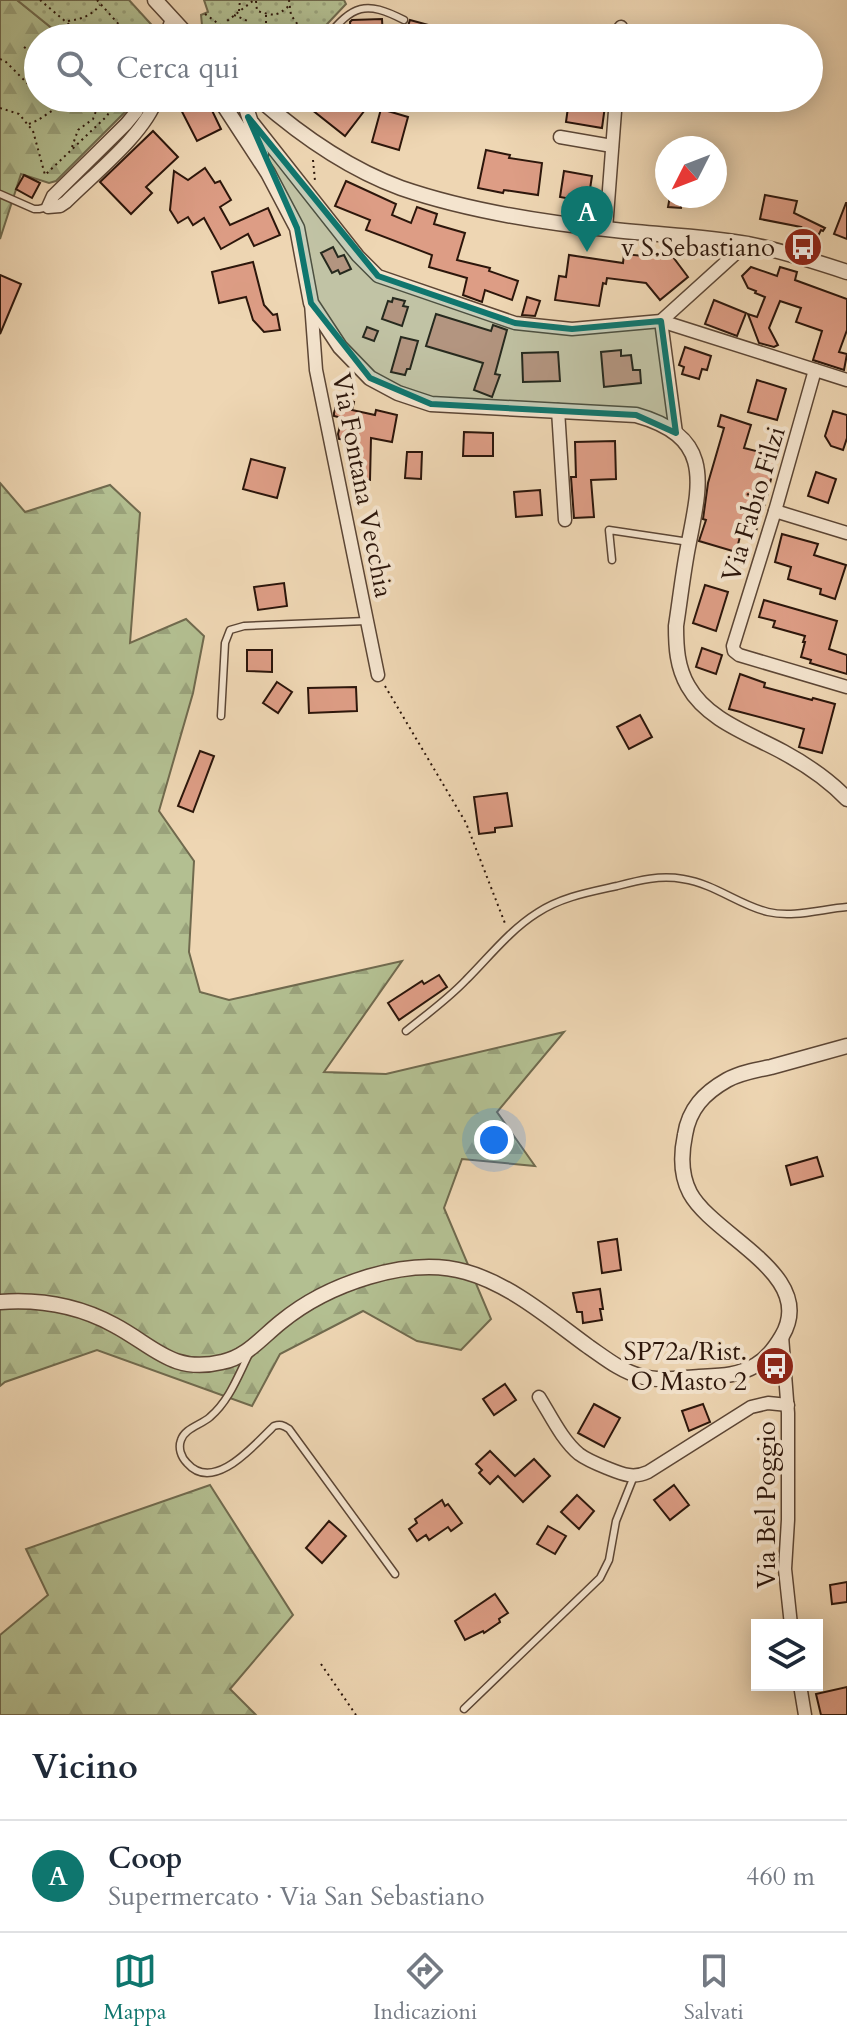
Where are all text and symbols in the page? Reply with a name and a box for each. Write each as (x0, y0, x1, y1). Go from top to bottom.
search box (24, 24, 823, 112)
icon: search (52, 46, 96, 90)
text: Cerca qui (116, 48, 239, 89)
north arrow (655, 136, 727, 208)
pin: A (561, 186, 613, 252)
bus stop icon: v S.Sebastiano (782, 226, 824, 268)
place label: v S.Sebastiano (621, 230, 775, 265)
street label: Via Fontana Vecchia (324, 370, 401, 600)
street label: Via Fabio Filzi (713, 422, 794, 586)
your location (474, 1120, 514, 1160)
place label: SP72a/Rist. O Masto 2 (623, 1334, 747, 1399)
bus stop icon: SP72a/Rist. O Masto 2 (754, 1345, 796, 1387)
street label: Via Bel Poggio (749, 1421, 784, 1589)
map controls (751, 1619, 823, 1691)
button: layers (751, 1619, 823, 1691)
text: Vicino (32, 1744, 138, 1790)
text: Coop (108, 1838, 183, 1879)
text: A (48, 1859, 68, 1894)
text: 460 m (746, 1859, 815, 1894)
text: Supermercato · Via San Sebastiano (108, 1879, 485, 1914)
tab: Mappa (103, 1949, 166, 2027)
tab: Indicazioni (373, 1949, 477, 2027)
tab: Salvati (684, 1949, 744, 2027)

